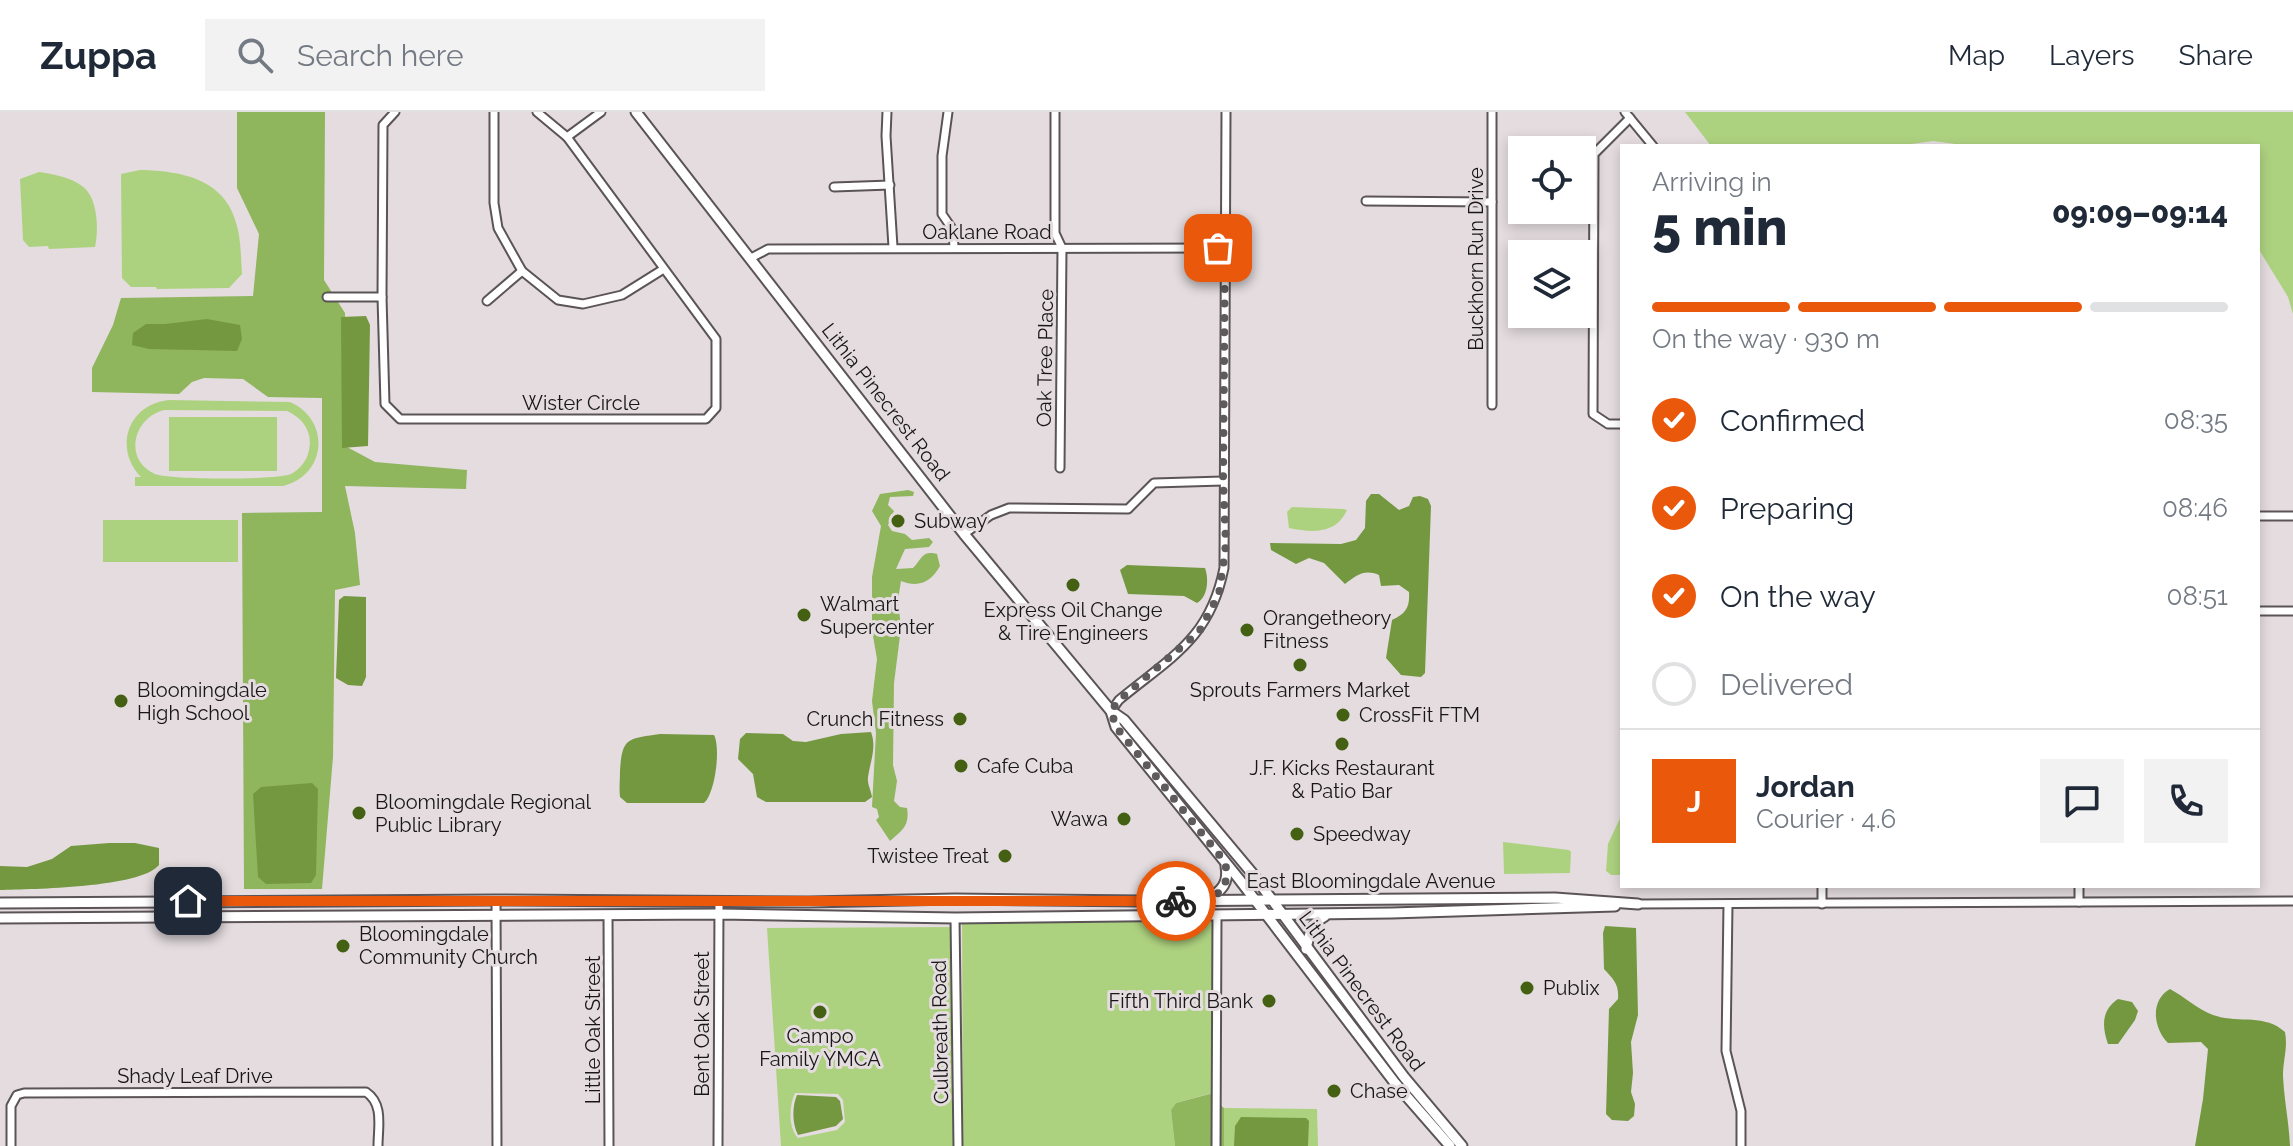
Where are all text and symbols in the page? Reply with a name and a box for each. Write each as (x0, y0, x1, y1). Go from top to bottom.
search box (205, 19, 765, 91)
text: Zuppa (40, 33, 157, 78)
icon: search (233, 33, 277, 77)
text: Search here (297, 38, 464, 73)
text: Map (1948, 39, 2005, 72)
text: Layers (2049, 39, 2135, 72)
text: Share (2179, 39, 2253, 72)
map controls (1508, 136, 1596, 328)
button: locate (1508, 136, 1596, 224)
street label: Buckhorn Run Drive (1464, 167, 1488, 351)
text: Arriving in (1652, 167, 1772, 197)
text: 09:09–09:14 (2052, 195, 2228, 230)
text: 5 min (1652, 196, 1788, 257)
pin (1184, 214, 1252, 282)
street label: Oaklane Road (922, 220, 1052, 244)
icon: bag (1196, 226, 1240, 270)
button: layers (1508, 240, 1596, 328)
street label: Oak Tree Place (1032, 289, 1058, 427)
street label: Lithia Pinecrest Road (817, 318, 955, 486)
text: On the way · 930 m (1652, 324, 1880, 354)
street label: Wister Circle (522, 391, 640, 415)
icon: check (1652, 398, 1696, 442)
text: Confirmed (1720, 403, 1865, 438)
text: 08:35 (2164, 405, 2228, 435)
icon: check (1652, 486, 1696, 530)
text: Preparing (1720, 491, 1854, 526)
text: 08:46 (2162, 493, 2228, 523)
place label: Subway (914, 509, 988, 533)
marker: Subway (889, 512, 907, 530)
icon: check (1652, 574, 1696, 618)
marker: Express Oil Change & Tire Engineers (1064, 576, 1082, 594)
text: On the way (1720, 579, 1876, 614)
text: 08:51 (2166, 581, 2228, 611)
place label: Walmart Supercenter (820, 592, 934, 639)
place label: Express Oil Change & Tire Engineers (984, 598, 1163, 645)
marker: Walmart Supercenter (795, 606, 813, 624)
place label: Orangetheory Fitness (1263, 606, 1392, 653)
marker: Orangetheory Fitness (1238, 621, 1256, 639)
marker: Sprouts Farmers Market (1291, 656, 1309, 674)
text: Delivered (1720, 667, 1853, 702)
place label: Bloomingdale High School (137, 678, 267, 725)
place label: Sprouts Farmers Market (1190, 678, 1411, 702)
marker: Bloomingdale High School (112, 692, 130, 710)
place label: CrossFit FTM (1359, 703, 1480, 727)
marker: CrossFit FTM (1334, 706, 1352, 724)
place label: Crunch Fitness (806, 707, 944, 731)
marker: Crunch Fitness (951, 710, 969, 728)
marker: J.F. Kicks Restaurant & Patio Bar (1333, 735, 1351, 753)
place label: Cafe Cuba (977, 754, 1074, 778)
place label: J.F. Kicks Restaurant & Patio Bar (1249, 756, 1435, 803)
marker: Cafe Cuba (952, 757, 970, 775)
button: chat (2040, 759, 2124, 843)
button: phone (2144, 759, 2228, 843)
text: Jordan (1756, 769, 1855, 804)
text: J (1687, 784, 1701, 819)
place label: Bloomingdale Regional Public Library (375, 790, 592, 837)
marker: Bloomingdale Regional Public Library (350, 804, 368, 822)
text: Courier · 4.6 (1756, 804, 1896, 834)
place label: Wawa (1051, 807, 1108, 831)
marker: Wawa (1115, 810, 1133, 828)
place label: Speedway (1313, 822, 1411, 846)
marker: Speedway (1288, 825, 1306, 843)
place label: Twistee Treat (867, 844, 989, 868)
marker: Twistee Treat (996, 847, 1014, 865)
courier (1136, 861, 1216, 941)
pin (154, 867, 222, 935)
street label: East Bloomingdale Avenue (1247, 869, 1496, 893)
icon: home (166, 879, 210, 923)
icon: bike (1154, 879, 1198, 923)
street label: Lithia Pinecrest Road (1294, 906, 1430, 1076)
place label: Bloomingdale Community Church (359, 922, 538, 969)
marker: Bloomingdale Community Church (334, 937, 352, 955)
street label: Bent Oak Street (690, 951, 714, 1097)
street label: Little Oak Street (581, 955, 605, 1104)
street label: Culbreath Road (927, 960, 953, 1104)
place label: Publix (1543, 976, 1600, 1000)
marker: Publix (1518, 979, 1536, 997)
place label: Fifth Third Bank (1108, 989, 1253, 1013)
marker: Fifth Third Bank (1260, 992, 1278, 1010)
marker: Campo Family YMCA (811, 1003, 829, 1021)
place label: Campo Family YMCA (759, 1024, 881, 1071)
street label: Shady Leaf Drive (117, 1064, 273, 1088)
place label: Chase (1350, 1079, 1408, 1103)
marker: Chase (1325, 1082, 1343, 1100)

